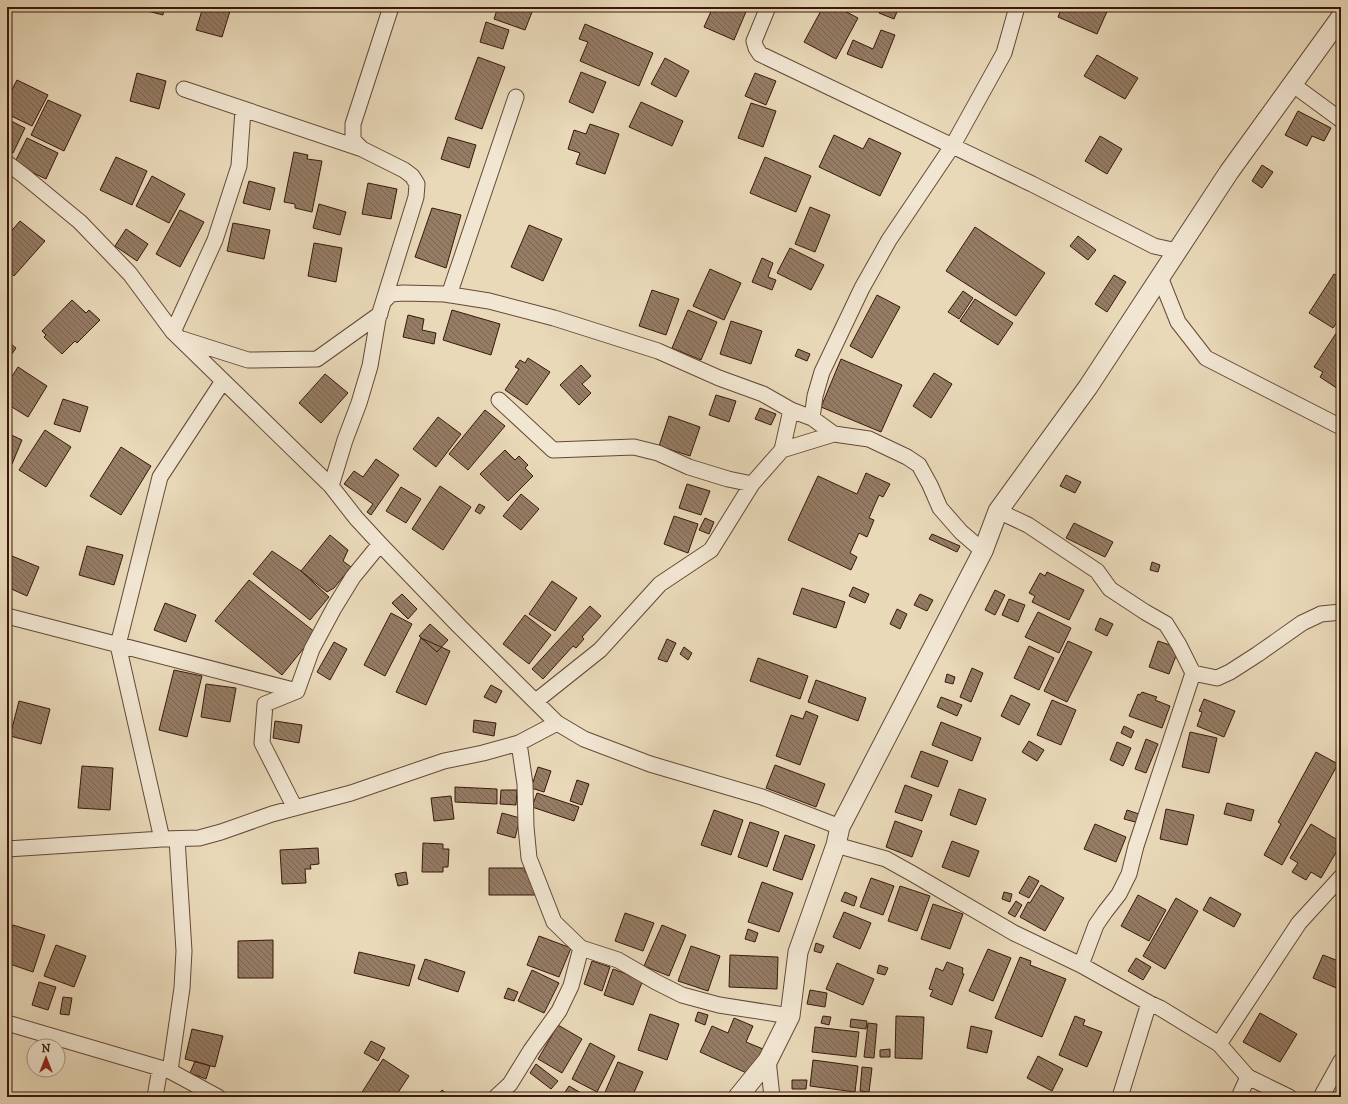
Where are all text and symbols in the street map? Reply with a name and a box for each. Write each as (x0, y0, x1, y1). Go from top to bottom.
north arrow (26, 1038, 66, 1078)
text: N (41, 1042, 51, 1056)

